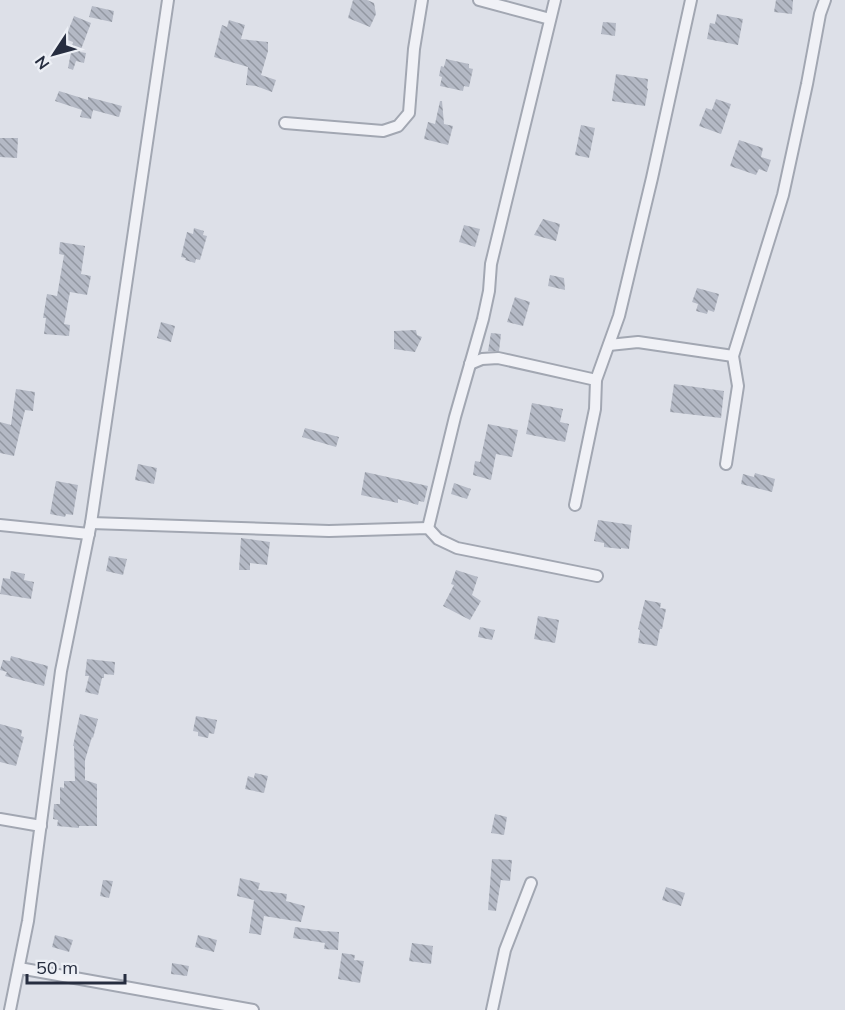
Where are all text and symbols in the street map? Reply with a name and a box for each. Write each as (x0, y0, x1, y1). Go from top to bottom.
north arrow (24, 24, 84, 84)
text: N (30, 52, 54, 74)
scale bar (27, 947, 124, 985)
text: 50 m (36, 956, 78, 979)

